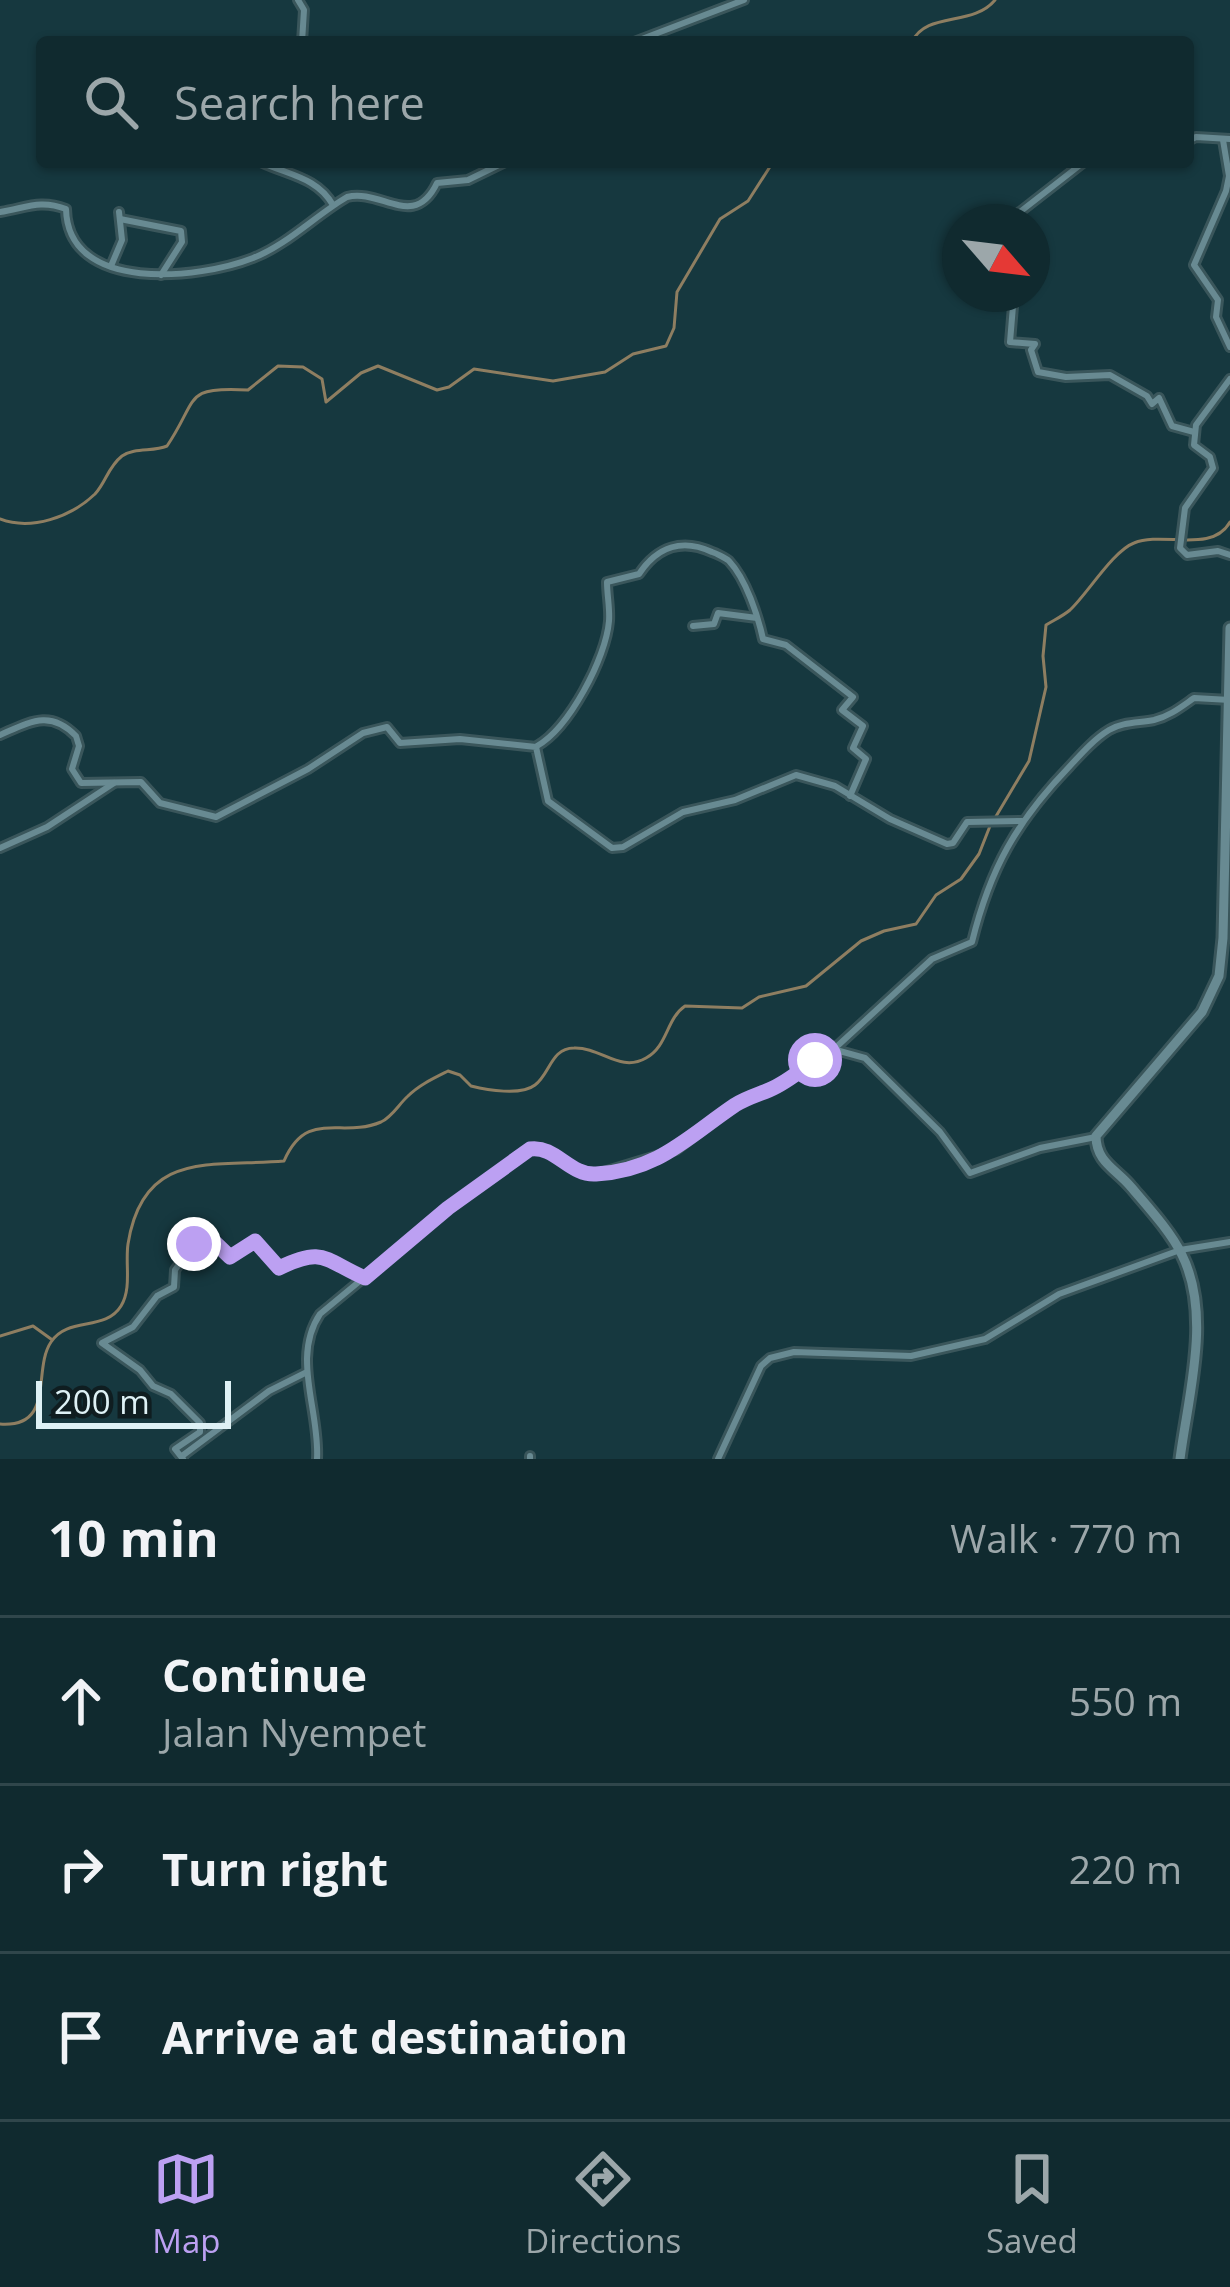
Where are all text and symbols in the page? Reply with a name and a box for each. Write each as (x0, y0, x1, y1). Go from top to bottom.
search box (36, 36, 1194, 168)
icon: search (78, 69, 144, 135)
text: Search here (174, 72, 425, 133)
north arrow (942, 204, 1050, 312)
route start (788, 1033, 842, 1087)
route end (167, 1217, 221, 1271)
scale bar (36, 1375, 231, 1428)
text: 200 m (54, 1379, 150, 1424)
text: 10 min (48, 1502, 219, 1572)
text: Walk · 770 m (950, 1511, 1182, 1564)
text: Continue (162, 1644, 367, 1705)
icon: ahead (48, 1668, 114, 1734)
text: 550 m (1069, 1674, 1182, 1727)
text: Jalan Nyempet (162, 1705, 426, 1758)
icon: right (48, 1836, 114, 1902)
text: Turn right (162, 1838, 388, 1899)
text: 220 m (1069, 1842, 1182, 1895)
icon: arrive (48, 2004, 114, 2070)
text: Arrive at destination (162, 2006, 628, 2067)
tab: Map (152, 2146, 221, 2263)
tab: Directions (525, 2146, 681, 2263)
tab: Saved (986, 2146, 1078, 2263)

